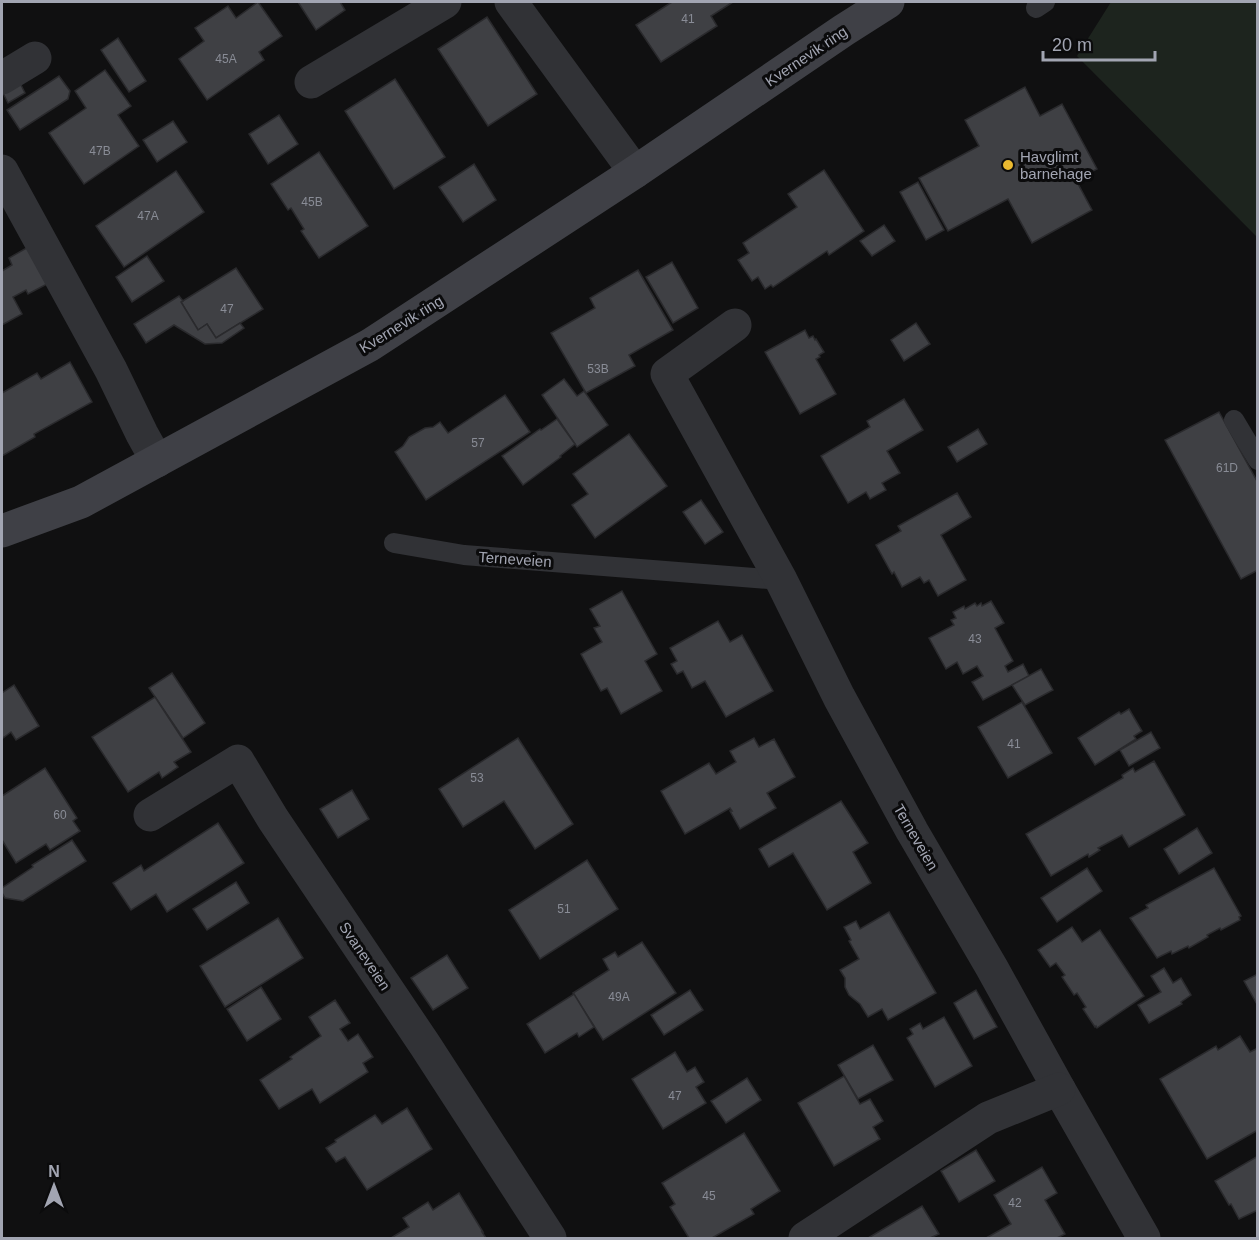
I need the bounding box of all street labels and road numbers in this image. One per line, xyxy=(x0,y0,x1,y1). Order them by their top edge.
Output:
street label: Kvernevik ring xyxy=(762,22,850,90)
street label: Kvernevik ring xyxy=(356,292,446,356)
street label: Terneveien xyxy=(478,548,552,570)
street label: Terneveien xyxy=(890,801,942,873)
street label: Svaneveien xyxy=(336,919,394,993)

